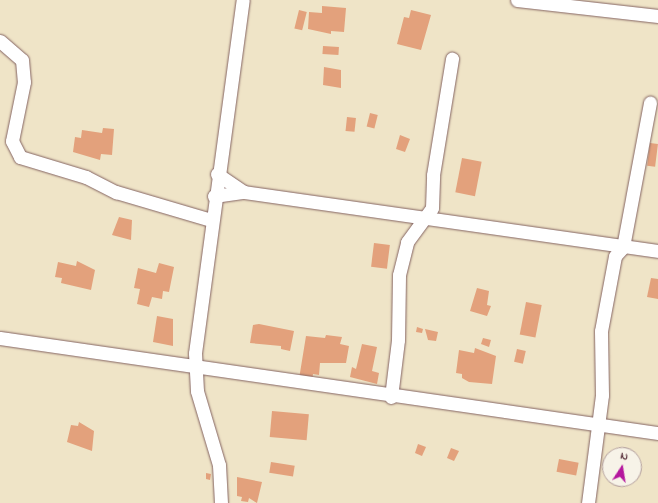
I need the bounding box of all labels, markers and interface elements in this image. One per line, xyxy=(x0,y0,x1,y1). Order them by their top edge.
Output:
north arrow xyxy=(602,447,642,487)
text: N xyxy=(619,448,630,465)

